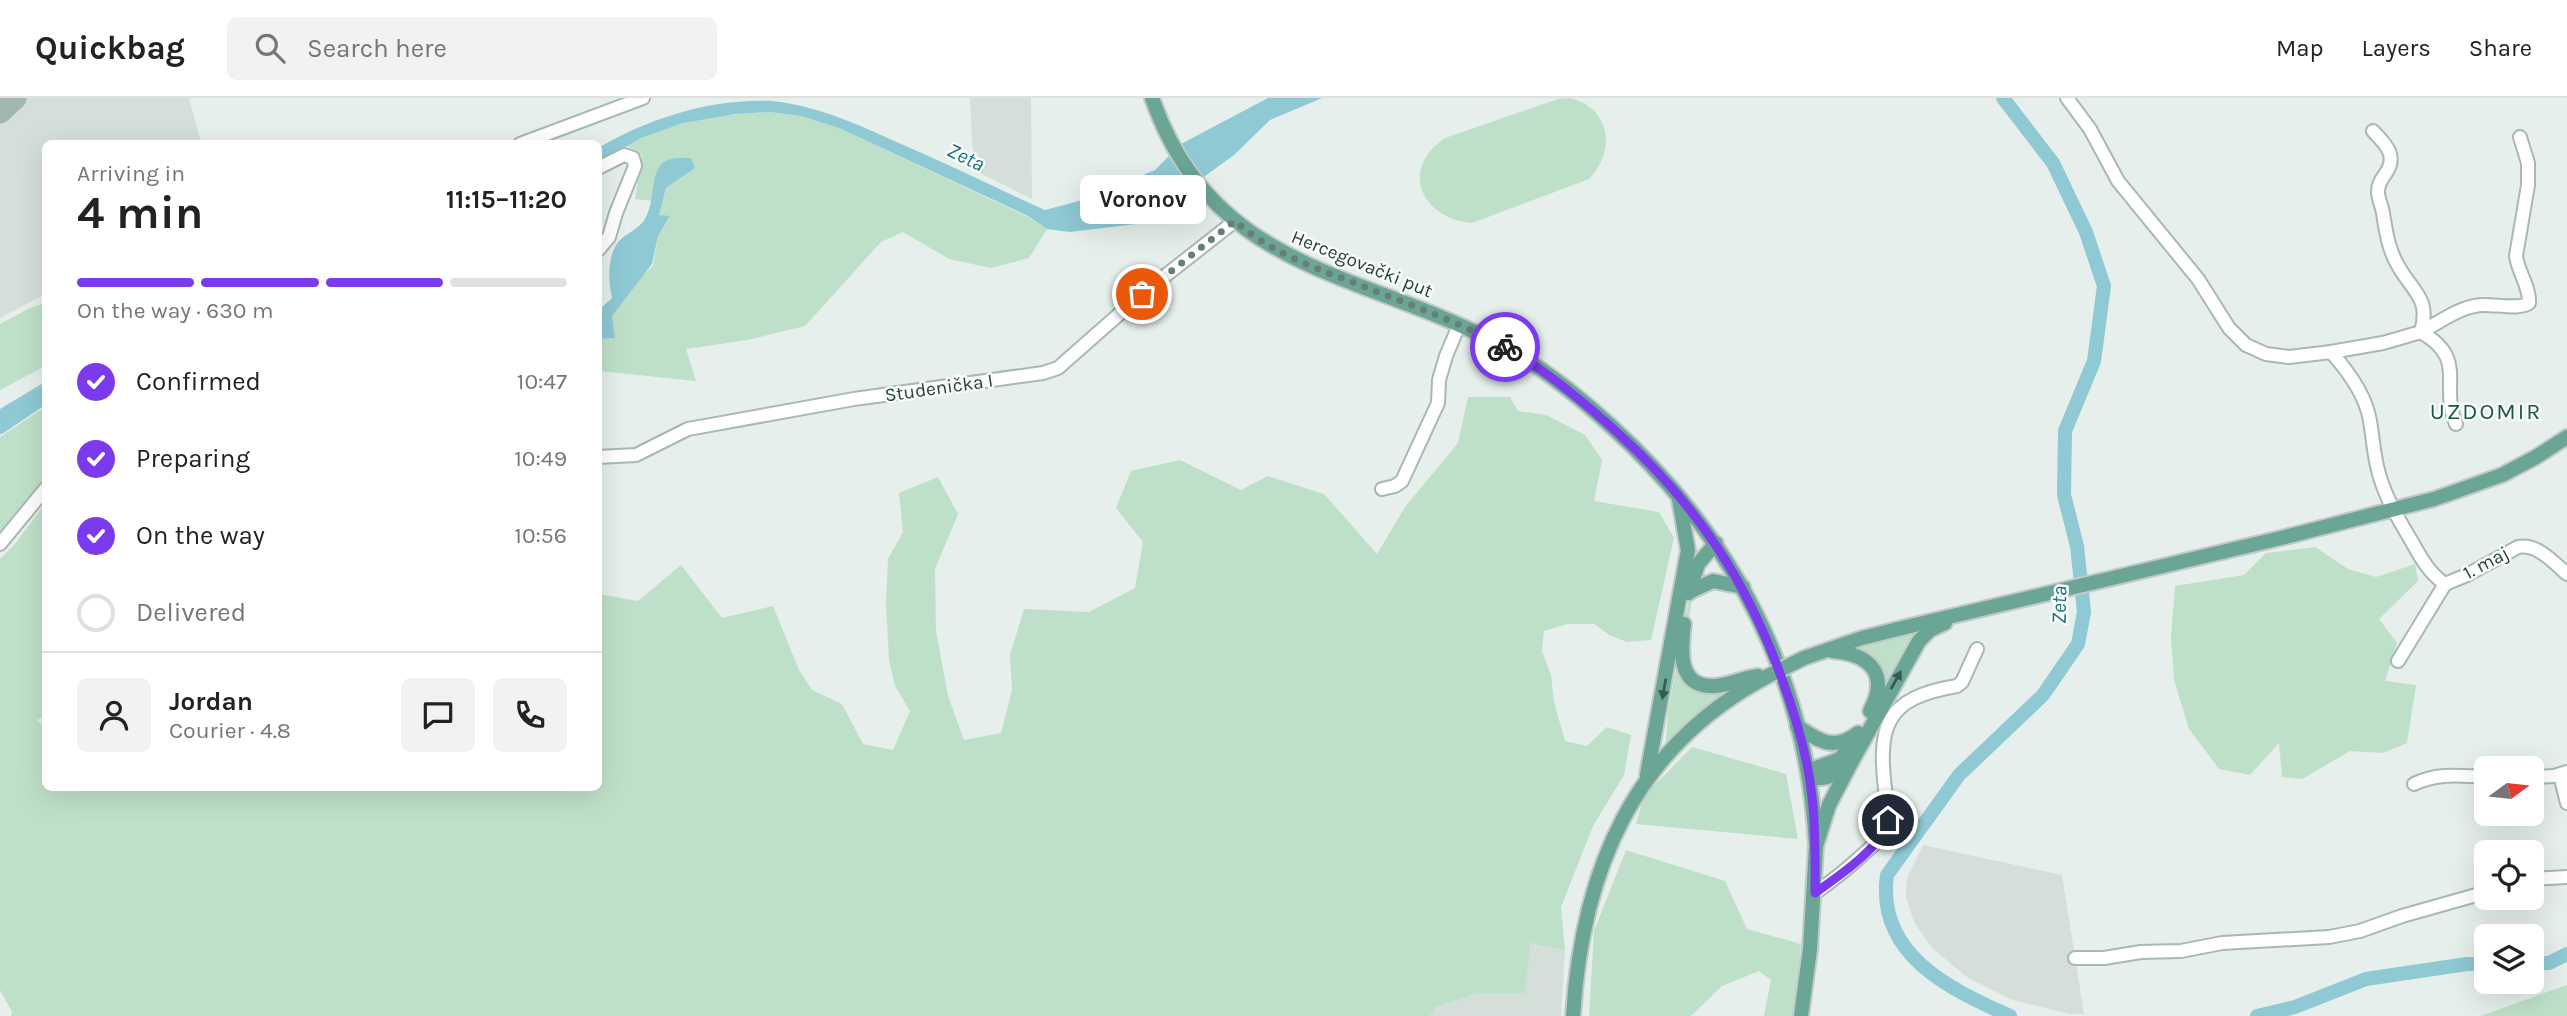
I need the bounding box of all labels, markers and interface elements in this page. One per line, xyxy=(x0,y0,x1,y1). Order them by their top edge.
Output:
search box xyxy=(227,17,717,80)
text: Quickbag xyxy=(35,29,185,67)
icon: search xyxy=(251,29,289,67)
text: Search here xyxy=(307,33,447,64)
text: Map xyxy=(2276,34,2324,62)
text: Layers xyxy=(2362,34,2431,62)
text: Share xyxy=(2469,34,2532,62)
water label: Zeta xyxy=(943,138,989,176)
text: Arriving in xyxy=(77,160,185,187)
callout: Voronov xyxy=(1079,175,1205,224)
text: 11:15–11:20 xyxy=(446,184,567,215)
text: 4 min xyxy=(77,186,203,240)
text: Voronov xyxy=(1099,186,1187,213)
street label: Hercegovački put xyxy=(1288,226,1436,302)
pin xyxy=(1112,264,1172,324)
icon: bag xyxy=(1123,275,1161,313)
text: On the way · 630 m xyxy=(77,297,273,324)
courier xyxy=(1470,312,1540,382)
icon: bike xyxy=(1486,328,1524,366)
icon: check xyxy=(77,363,115,401)
text: Confirmed xyxy=(136,366,261,397)
text: 10:47 xyxy=(517,368,567,395)
street label: Studenička I xyxy=(883,370,995,406)
district label: UZDOMIR xyxy=(2430,398,2542,425)
icon: check xyxy=(77,440,115,478)
text: Preparing xyxy=(136,443,250,474)
text: 10:49 xyxy=(514,445,567,472)
icon: check xyxy=(77,517,115,555)
text: On the way xyxy=(136,520,265,551)
text: 10:56 xyxy=(514,522,567,549)
street label: 1. maj xyxy=(2459,542,2513,584)
water label: Zeta xyxy=(2047,585,2071,625)
text: Delivered xyxy=(136,597,246,628)
one-way arrow xyxy=(1890,670,1902,690)
button: person xyxy=(77,678,151,752)
button: chat xyxy=(401,678,475,752)
button: phone xyxy=(493,678,567,752)
one-way arrow xyxy=(1658,678,1669,700)
text: Jordan xyxy=(169,686,253,717)
text: Courier · 4.8 xyxy=(169,717,291,744)
north arrow xyxy=(2474,756,2544,826)
map controls xyxy=(2474,756,2544,994)
pin xyxy=(1858,790,1918,850)
icon: home xyxy=(1869,801,1907,839)
button: locate xyxy=(2474,840,2544,910)
button: layers xyxy=(2474,924,2544,994)

